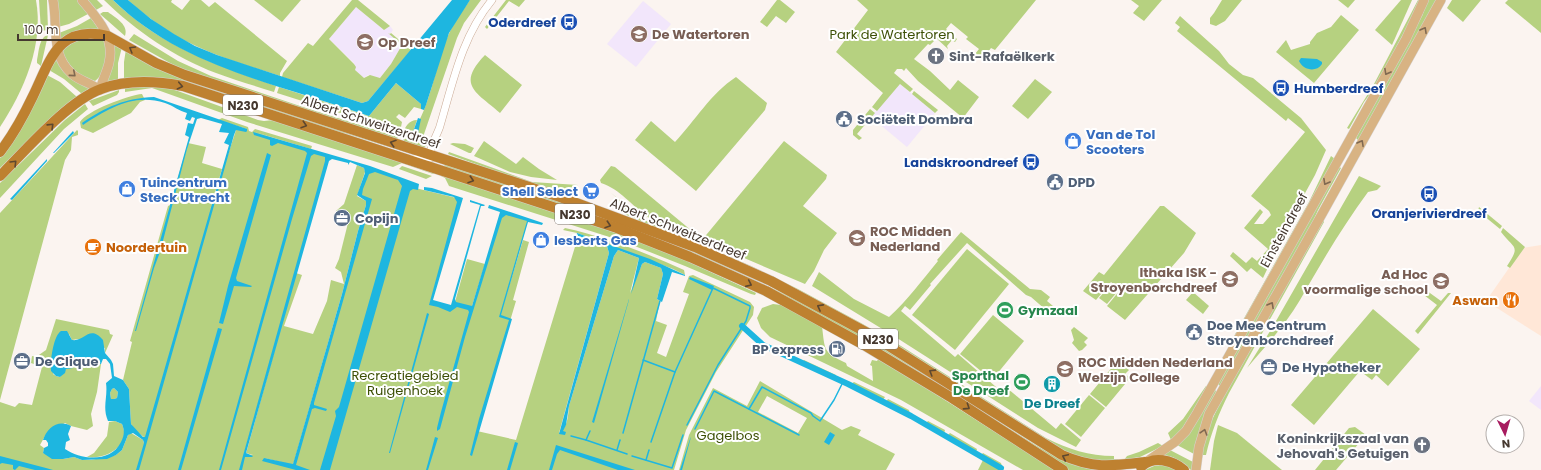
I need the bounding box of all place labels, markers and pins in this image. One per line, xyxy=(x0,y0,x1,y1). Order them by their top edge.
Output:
bus stop icon: Oderdreef xyxy=(559,12,579,32)
place label: Oderdreef xyxy=(488,13,556,32)
school or university icon: De Watertoren xyxy=(629,24,649,44)
place label: De Watertoren xyxy=(652,25,750,44)
school or university icon: Op Dreef xyxy=(355,32,375,52)
place label: Op Dreef xyxy=(378,33,436,52)
church icon: Sint-Rafaëlkerk xyxy=(926,46,946,66)
place label: Sint-Rafaëlkerk xyxy=(949,47,1055,66)
bus stop icon: Humberdreef xyxy=(1271,78,1291,98)
place label: Humberdreef xyxy=(1294,79,1384,98)
public building icon: Sociëteit Dombra xyxy=(834,109,854,129)
place label: Sociëteit Dombra xyxy=(857,110,973,129)
place label: Van de Tol Scooters xyxy=(1086,125,1155,159)
shop icon: Van de Tol Scooters xyxy=(1063,131,1083,151)
bus stop icon: Landskroondreef xyxy=(1021,152,1041,172)
place label: Landskroondreef xyxy=(904,153,1018,172)
public building icon: DPD xyxy=(1045,172,1065,192)
place label: Tuincentrum Steck Utrecht xyxy=(140,173,230,207)
place label: DPD xyxy=(1068,173,1096,192)
shop icon: Tuincentrum Steck Utrecht xyxy=(117,179,137,199)
supermarket icon: Shell Select xyxy=(581,181,601,201)
place label: Shell Select xyxy=(502,182,578,201)
bus stop icon: Oranjerivierdreef xyxy=(1419,184,1439,204)
place label: Oranjerivierdreef xyxy=(1371,204,1487,223)
office icon: Copijn xyxy=(332,208,352,228)
place label: Copijn xyxy=(355,209,399,228)
place label: ROC Midden Nederland xyxy=(870,222,952,256)
school or university icon: ROC Midden Nederland xyxy=(847,228,867,248)
shop icon: Iesberts Gas xyxy=(531,230,551,250)
place label: Iesberts Gas xyxy=(554,231,637,250)
cafe icon: Noordertuin xyxy=(83,237,103,257)
place label: Noordertuin xyxy=(106,238,187,257)
place label: Ithaka ISK - Stroyenborchdreef xyxy=(1091,263,1217,297)
place label: Ad Hoc voormalige school xyxy=(1304,265,1428,299)
school or university icon: Ithaka ISK - Stroyenborchdreef xyxy=(1220,269,1240,289)
school or university icon: Ad Hoc voormalige school xyxy=(1431,271,1451,291)
restaurant icon: Aswan xyxy=(1501,290,1521,310)
place label: Aswan xyxy=(1452,291,1498,310)
sports icon: Gymzaal xyxy=(995,300,1015,320)
place label: Gymzaal xyxy=(1018,301,1078,320)
place label: Doe Mee Centrum Stroyenborchdreef xyxy=(1207,316,1334,350)
public building icon: Doe Mee Centrum Stroyenborchdreef xyxy=(1184,322,1204,342)
fuel station icon: BP express xyxy=(827,339,847,359)
place label: BP express xyxy=(752,340,824,359)
office icon: De Clique xyxy=(12,351,32,371)
place label: De Clique xyxy=(35,352,98,371)
place label: ROC Midden Nederland Welzijn College xyxy=(1078,353,1233,387)
office icon: De Hypotheker xyxy=(1259,357,1279,377)
place label: De Hypotheker xyxy=(1282,358,1381,377)
school or university icon: ROC Midden Nederland Welzijn College xyxy=(1055,359,1075,379)
place label: Sporthal De Dreef xyxy=(952,366,1009,400)
sports icon: Sporthal De Dreef xyxy=(1012,372,1032,392)
building icon: De Dreef xyxy=(1042,374,1062,394)
place label: De Dreef xyxy=(1024,394,1080,413)
place label: Koninkrijkszaal van Jehovah's Getuigen xyxy=(1276,429,1409,463)
church icon: Koninkrijkszaal van Jehovah's Getuigen xyxy=(1412,435,1432,455)

